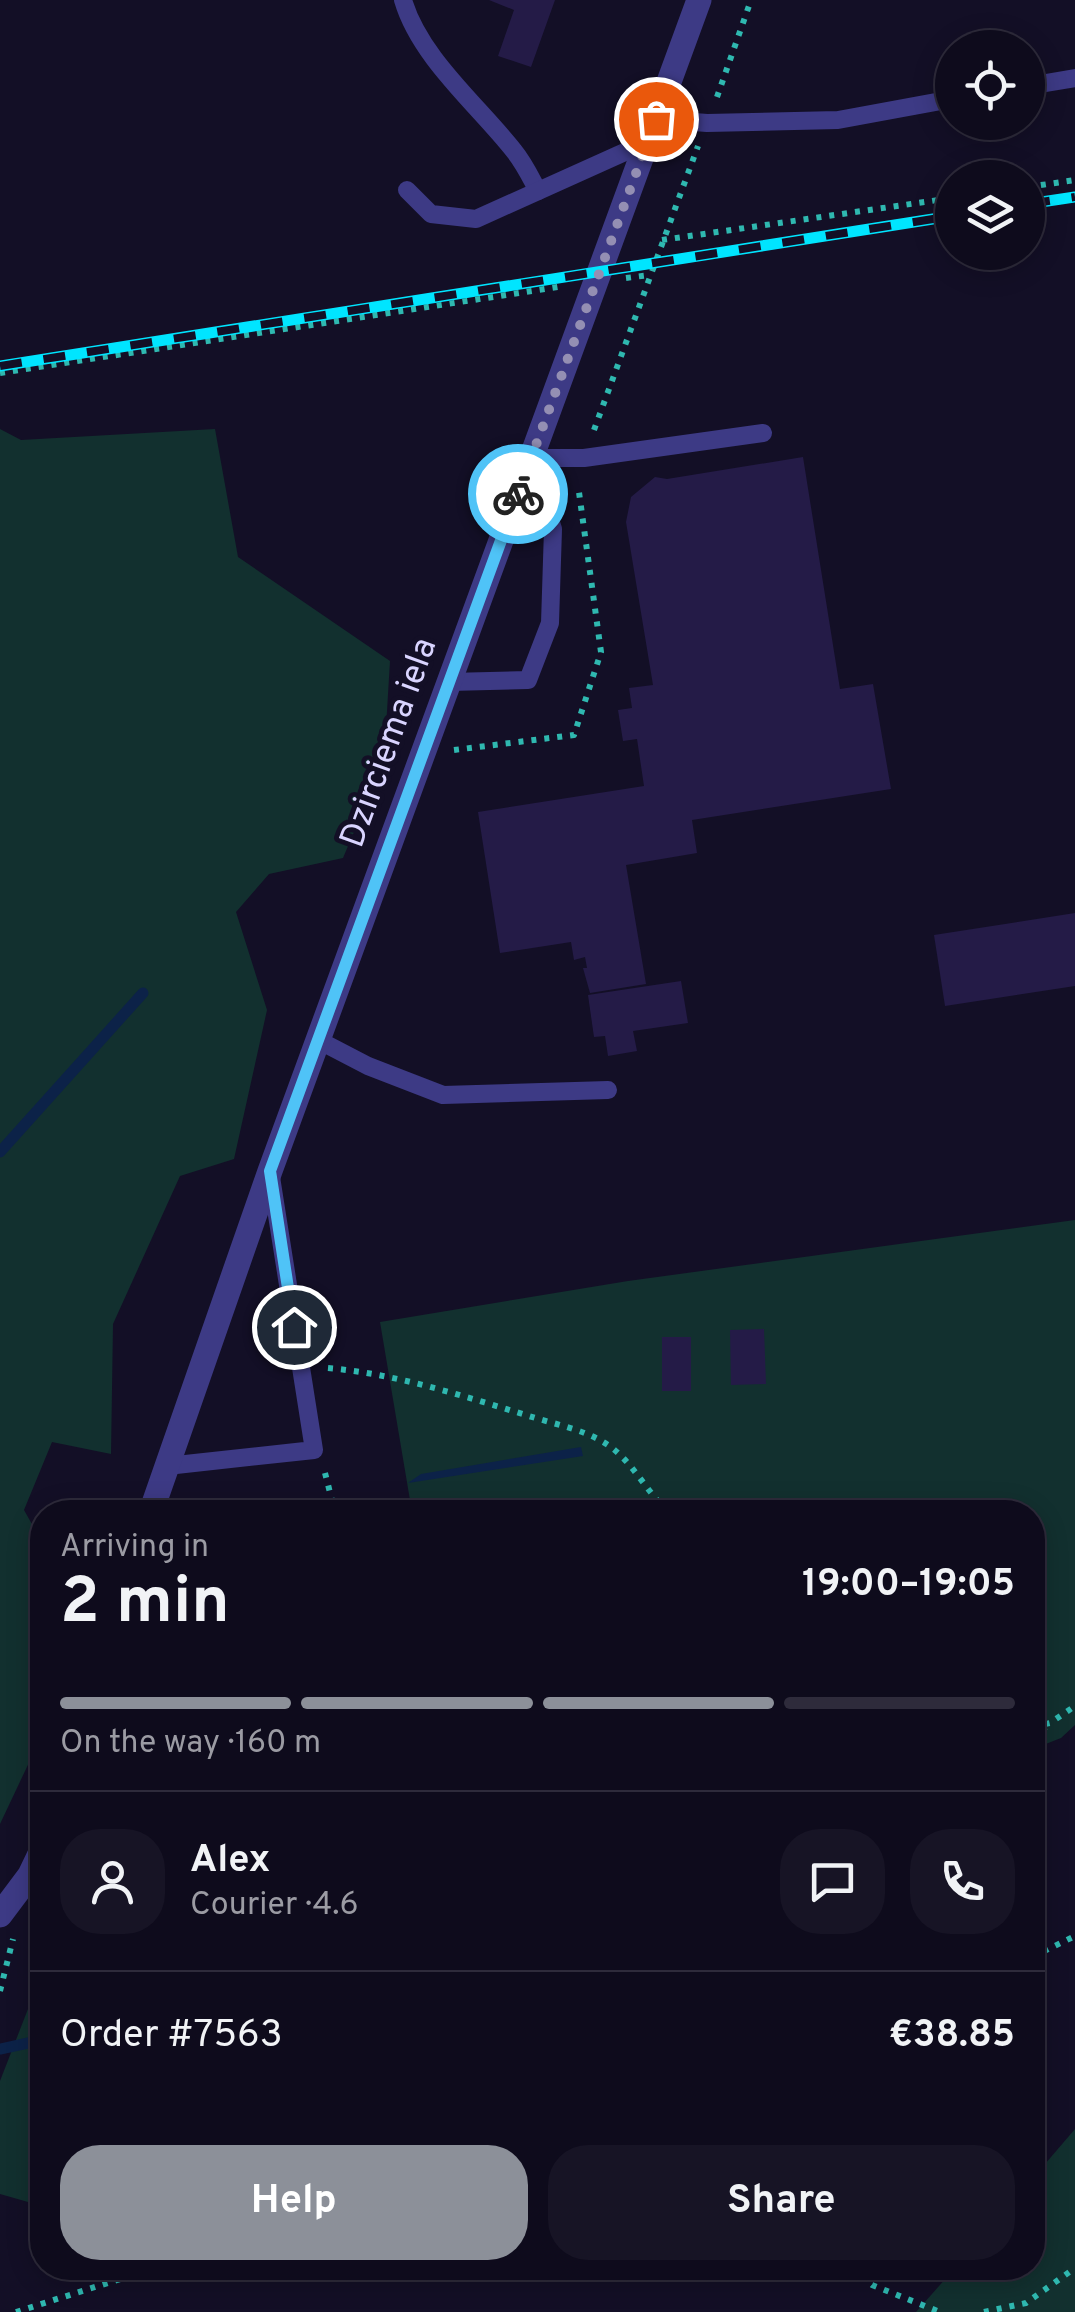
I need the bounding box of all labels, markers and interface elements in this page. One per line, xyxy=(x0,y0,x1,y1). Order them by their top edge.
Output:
map controls xyxy=(935,30,1045,270)
button: locate xyxy=(935,30,1045,140)
pin xyxy=(614,77,699,162)
icon: bag xyxy=(629,92,684,147)
button: layers xyxy=(935,160,1045,270)
courier xyxy=(468,444,568,544)
icon: bike xyxy=(491,467,546,522)
street label: Dzirciema iela xyxy=(332,632,448,854)
pin xyxy=(252,1285,337,1370)
icon: home xyxy=(267,1300,322,1355)
text: Arriving in xyxy=(60,1528,209,1568)
text: 19:00–19:05 xyxy=(802,1561,1015,1610)
text: 2 min xyxy=(60,1564,230,1646)
text: On the way · 160 m xyxy=(60,1724,321,1764)
button: person xyxy=(60,1829,165,1934)
button: chat xyxy=(780,1829,885,1934)
button: phone xyxy=(910,1829,1015,1934)
text: Alex xyxy=(190,1837,270,1886)
text: Courier · 4.6 xyxy=(190,1886,359,1926)
text: Order #7563 xyxy=(60,2012,283,2061)
text: €38.85 xyxy=(889,2012,1015,2061)
button: Help xyxy=(60,2145,528,2260)
button: Share xyxy=(548,2145,1015,2260)

